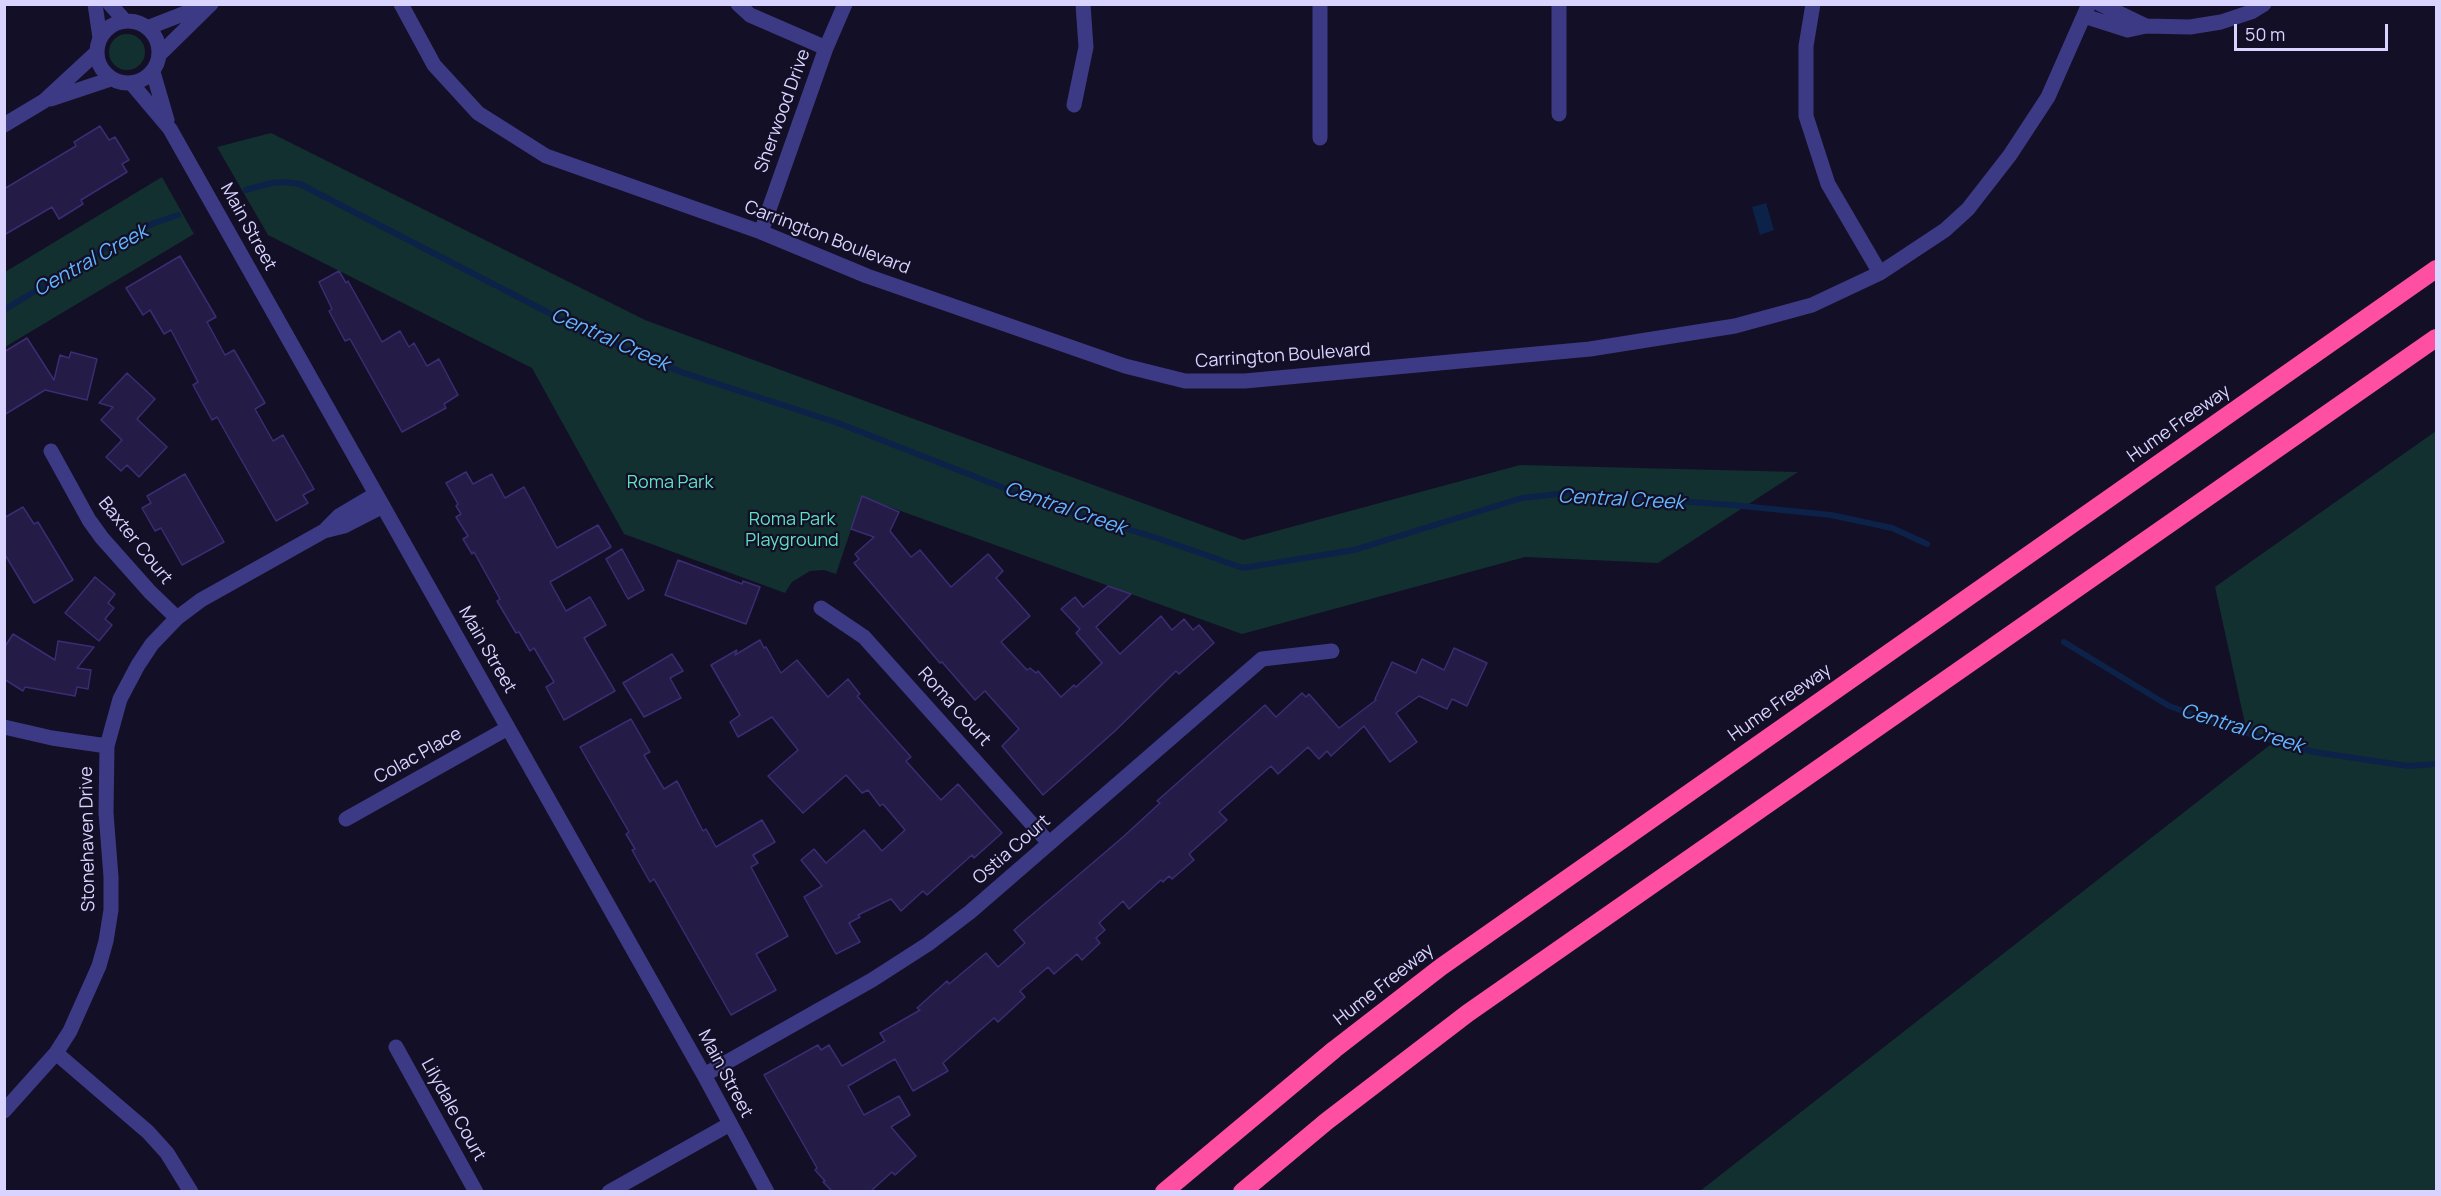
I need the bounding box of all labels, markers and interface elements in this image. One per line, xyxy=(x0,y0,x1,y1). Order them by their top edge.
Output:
scale bar xyxy=(2237,12,2392,50)
text: 50 m xyxy=(2245,22,2285,46)
street label: Sherwood Drive xyxy=(751,46,815,176)
street label: Main Street xyxy=(215,180,281,274)
street label: Carrington Boulevard xyxy=(741,196,913,280)
water label: Central Creek xyxy=(30,220,152,302)
water label: Central Creek xyxy=(547,303,673,377)
street label: Carrington Boulevard xyxy=(1195,339,1371,373)
street label: Hume Freeway xyxy=(2123,381,2235,467)
park label: Roma Park xyxy=(627,472,713,494)
water label: Central Creek xyxy=(1001,477,1129,541)
water label: Central Creek xyxy=(1557,485,1685,515)
street label: Baxter Court xyxy=(93,493,177,589)
park label: Roma Park Playground xyxy=(745,509,839,552)
street label: Main Street xyxy=(454,603,520,697)
street label: Hume Freeway xyxy=(1724,660,1836,746)
street label: Roma Court xyxy=(913,663,995,751)
water label: Central Creek xyxy=(2178,699,2306,759)
street label: Colac Place xyxy=(371,723,465,789)
street label: Stonehaven Drive xyxy=(76,766,100,912)
street label: Ostia Court xyxy=(969,811,1055,889)
street label: Hume Freeway xyxy=(1330,939,1438,1031)
street label: Main Street xyxy=(693,1026,757,1122)
street label: Lilydale Court xyxy=(416,1055,490,1165)

